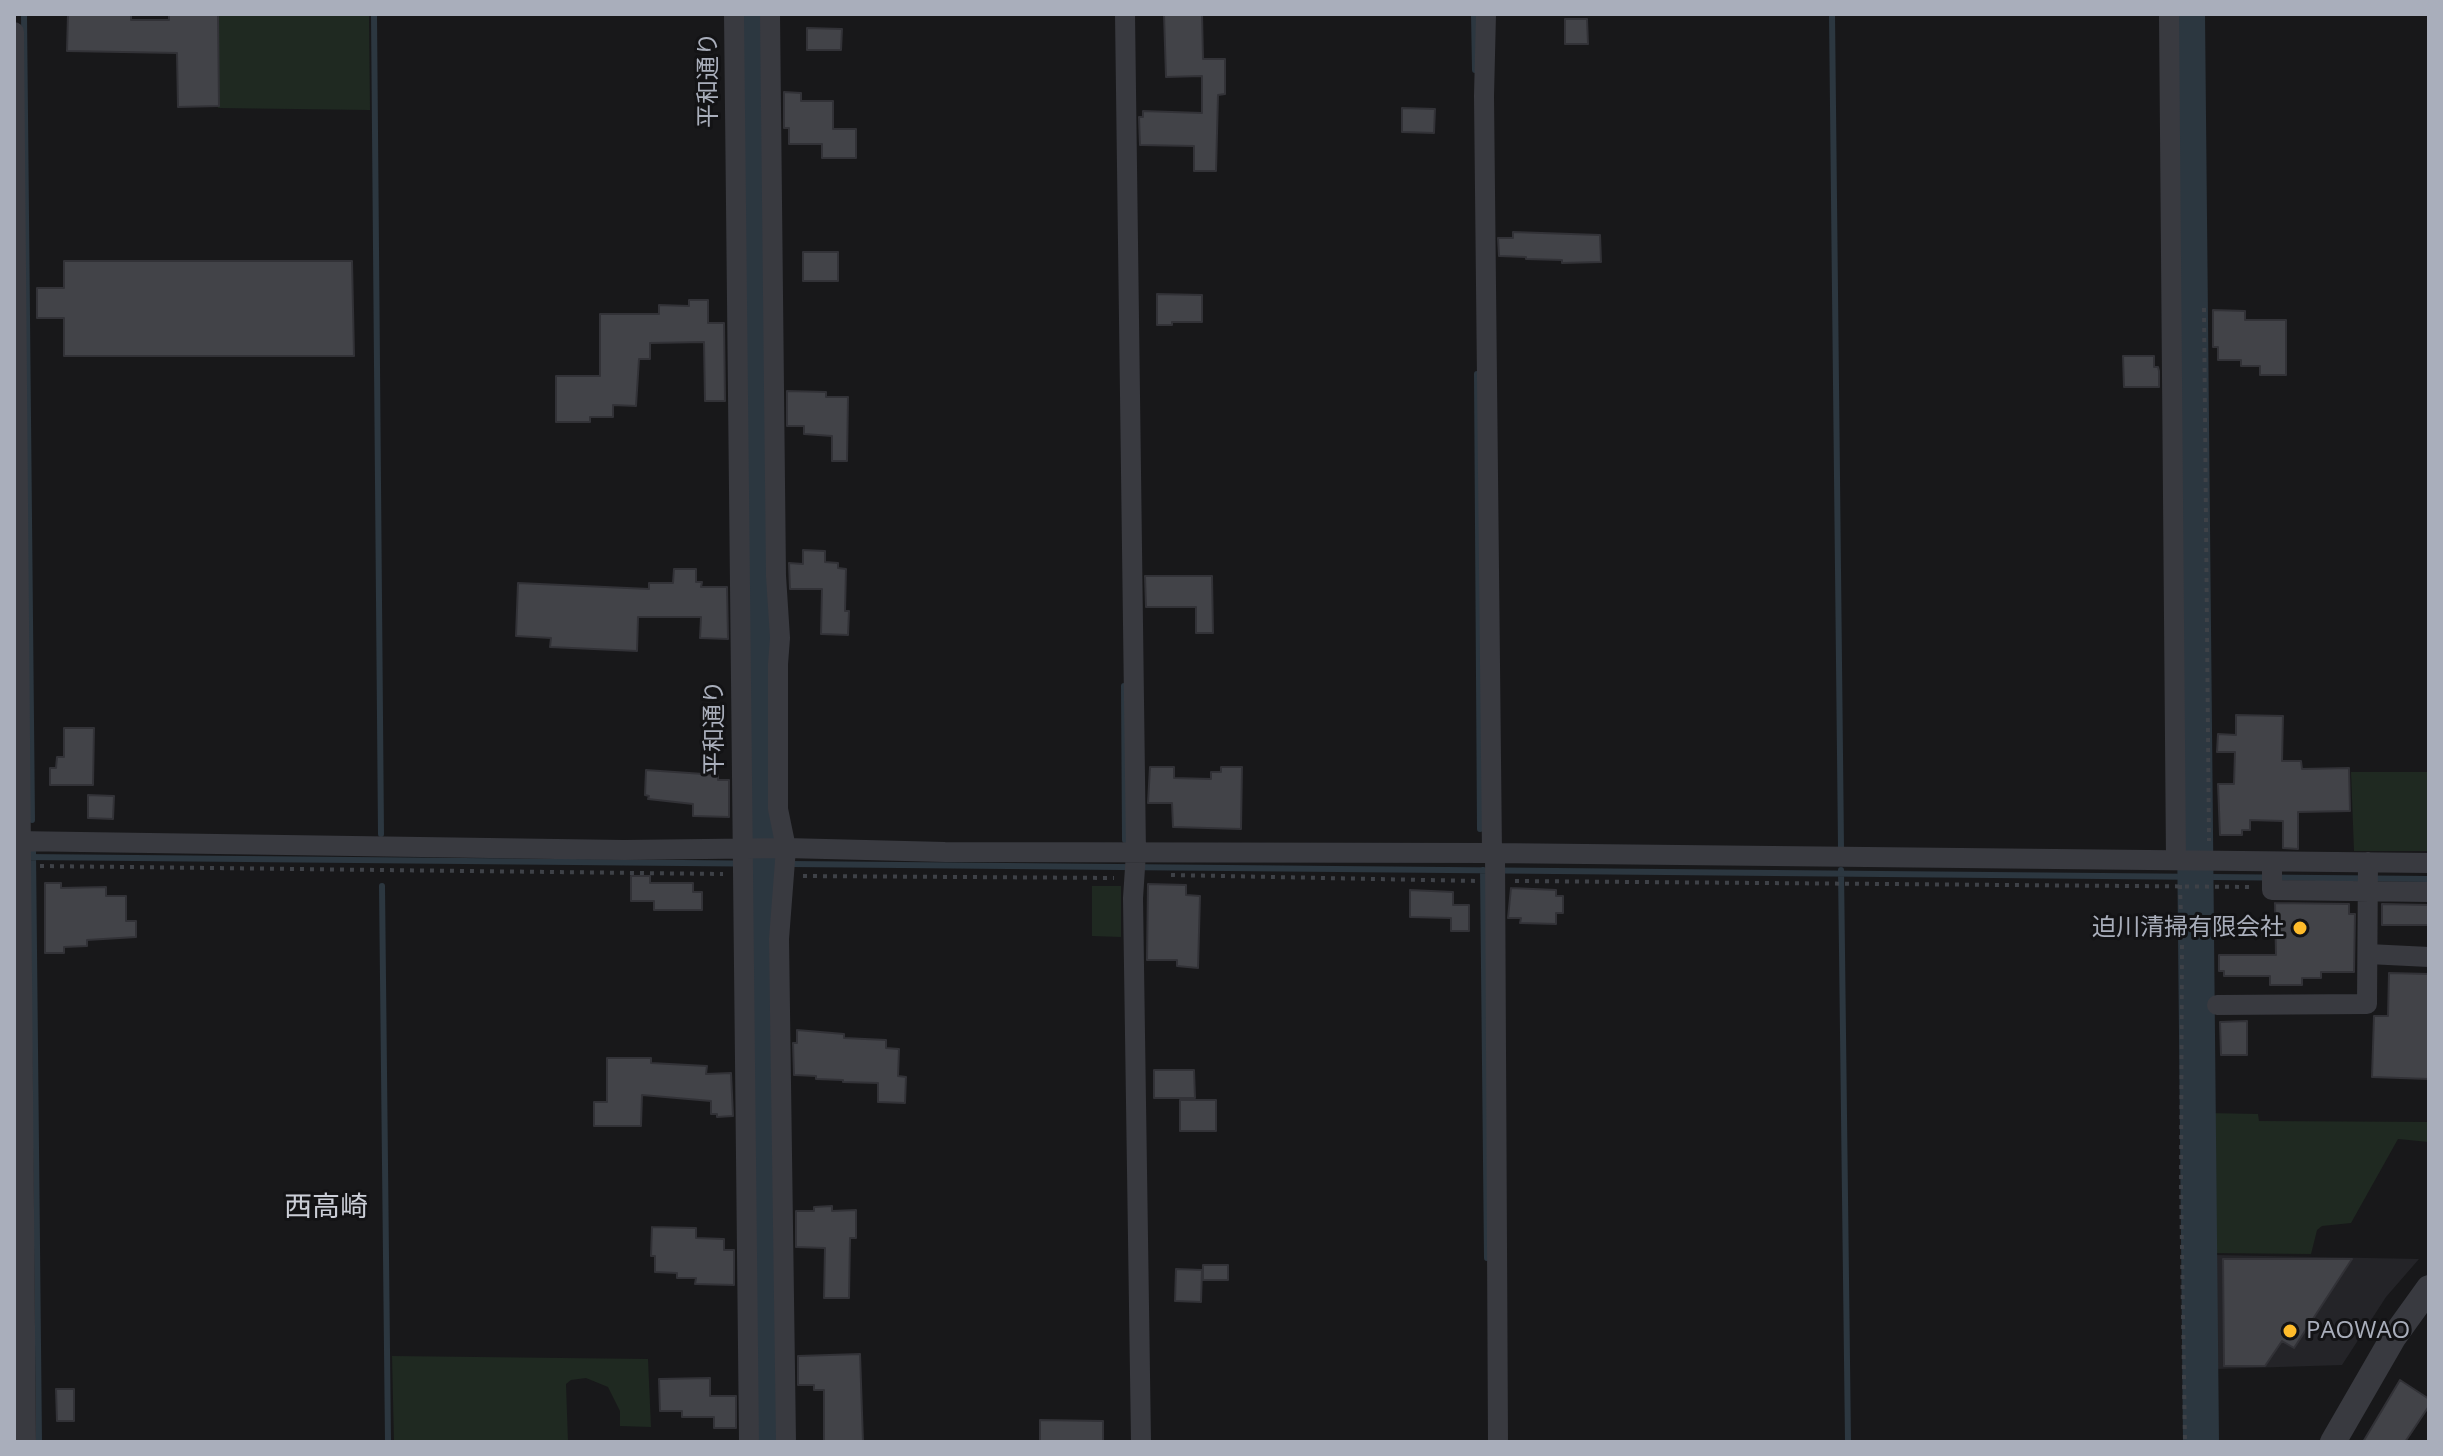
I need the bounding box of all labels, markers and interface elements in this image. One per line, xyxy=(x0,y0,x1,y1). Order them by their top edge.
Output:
street label: 平和通り xyxy=(695,32,723,128)
street label: 平和通り xyxy=(701,680,729,776)
place label: 迫川清掃有限会社 xyxy=(2092,914,2284,942)
marker: 迫川清掃有限会社 xyxy=(2291,919,2309,937)
district label: 西高崎 xyxy=(284,1191,368,1225)
place label: PAOWAO xyxy=(2306,1317,2410,1345)
marker: PAOWAO xyxy=(2281,1322,2299,1340)

